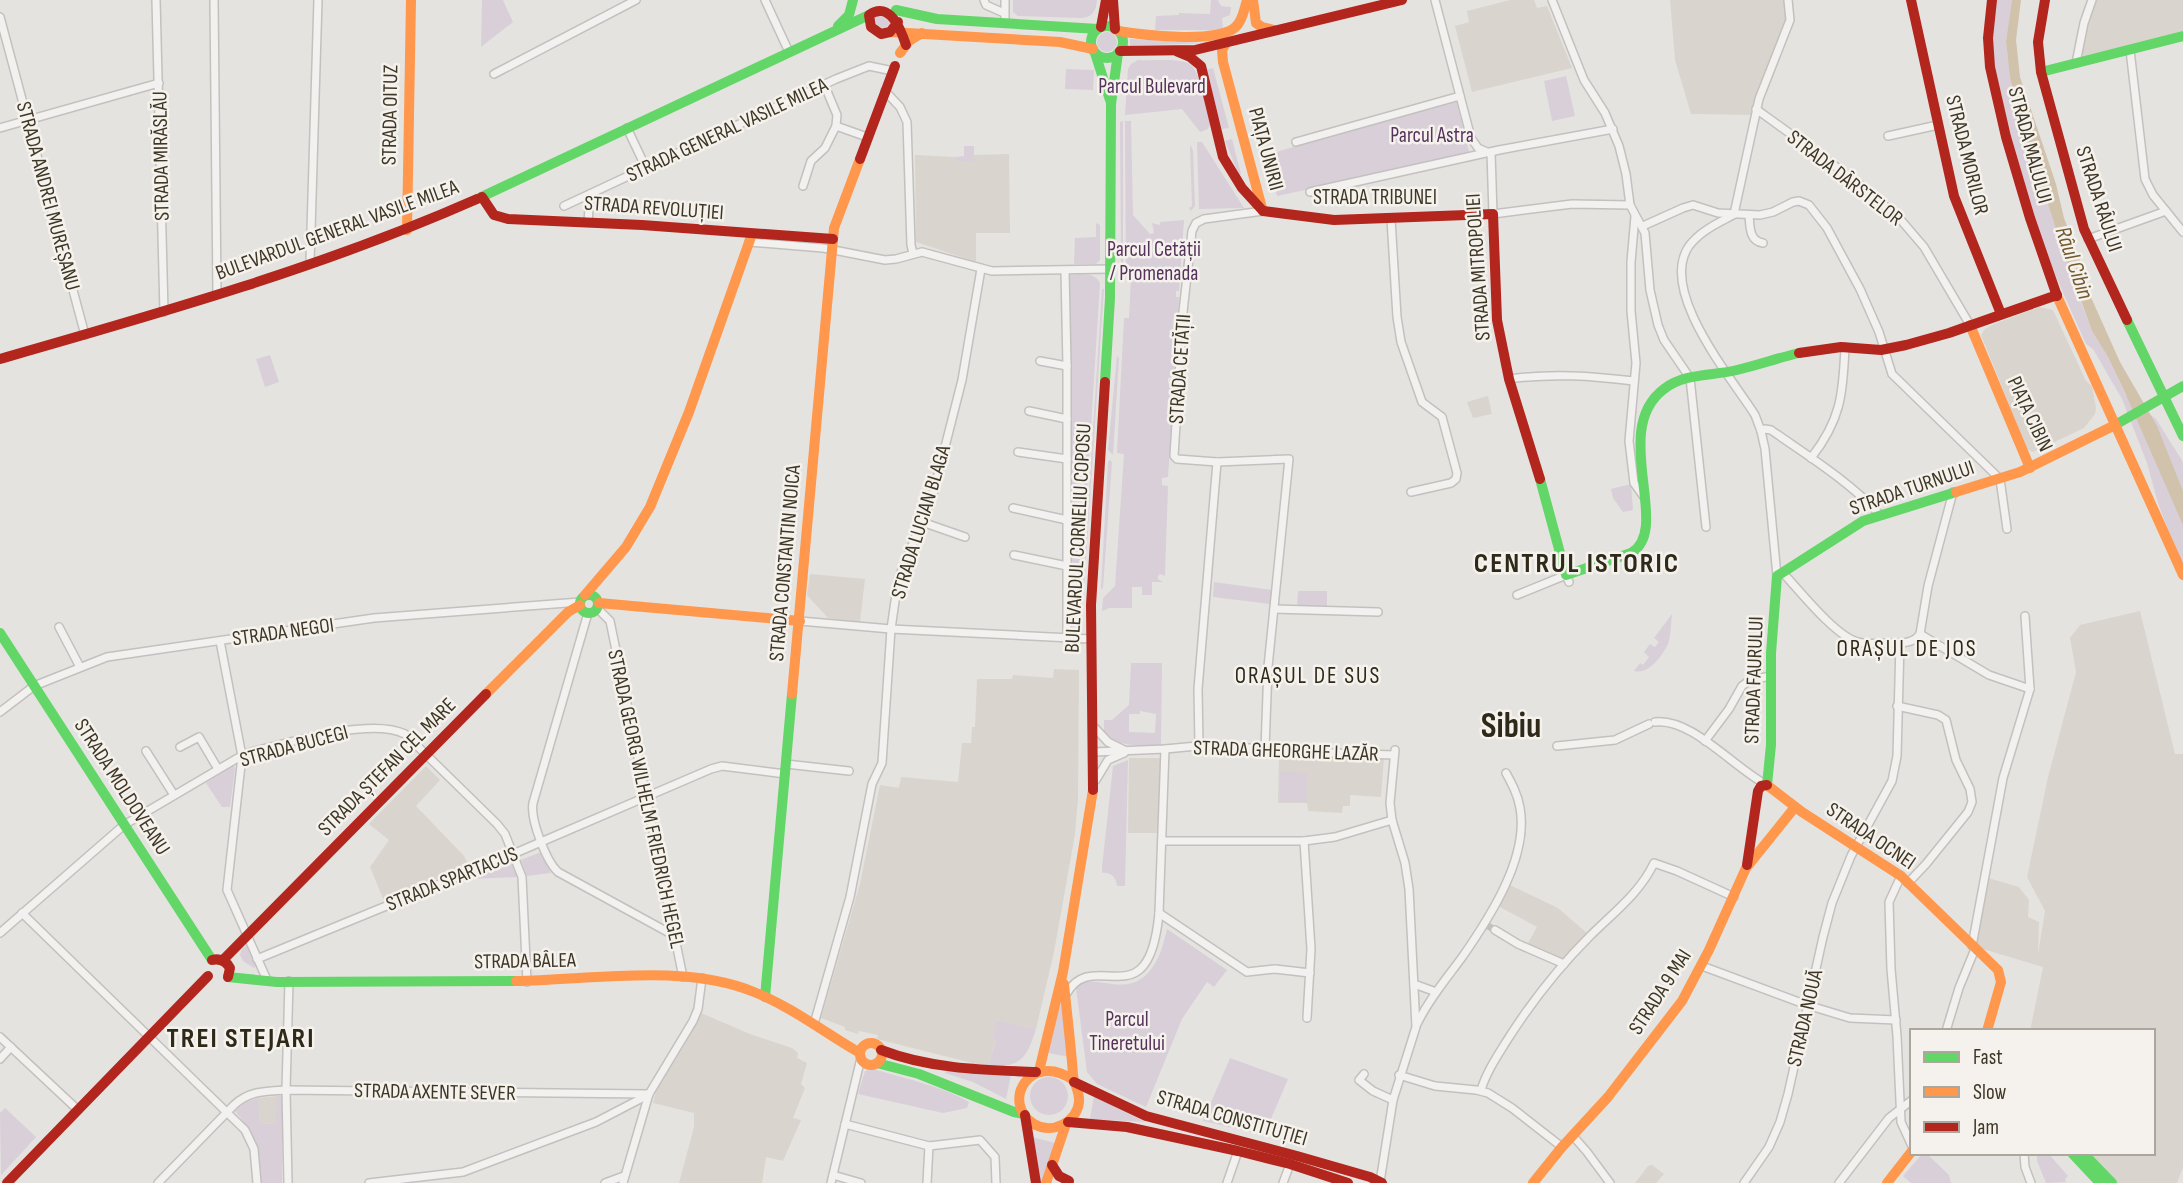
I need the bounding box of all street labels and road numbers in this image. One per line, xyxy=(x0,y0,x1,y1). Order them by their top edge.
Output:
street label: STRADA OITUZ xyxy=(377,64,403,165)
street label: STRADA GENERAL VASILE MILEA xyxy=(622,72,833,188)
street label: STRADA MALULUI xyxy=(2002,84,2058,206)
street label: STRADA MIRĂSLĂU xyxy=(147,91,175,221)
street label: STRADA MORILOR xyxy=(1940,93,1994,218)
street label: STRADA ANDREI MUREȘANU xyxy=(11,99,85,293)
street label: PIAȚA UNIRII xyxy=(1243,105,1289,193)
street label: STRADA DÂRSTELOR xyxy=(1782,125,1908,231)
street label: STRADA RÂULUI xyxy=(2070,143,2128,255)
street label: BULEVARDUL GENERAL VASILE MILEA xyxy=(212,174,463,286)
street label: STRADA TRIBUNEI xyxy=(1313,185,1437,210)
street label: STRADA REVOLUȚIEI xyxy=(583,191,725,225)
street label: STRADA MITROPOLIEI xyxy=(1460,193,1496,341)
street label: STRADA CETĂȚII xyxy=(1164,313,1196,425)
street label: PIAȚA CIBIN xyxy=(2002,372,2058,456)
street label: BULEVARDUL CORNELIU COPOSU xyxy=(1060,423,1096,653)
street label: STRADA LUCIAN BLAGA xyxy=(886,441,957,602)
street label: STRADA TURNULUI xyxy=(1846,455,1978,521)
street label: STRADA CONSTANTIN NOICA xyxy=(764,463,806,662)
street label: STRADA NEGOI xyxy=(231,612,335,652)
street label: STRADA FAURULUI xyxy=(1739,616,1769,744)
street label: STRADA GEORG WILHELM FRIEDRICH HEGEL xyxy=(602,647,690,951)
street label: STRADA ȘTEFAN CEL MARE xyxy=(313,693,461,841)
street label: STRADA MOLDOVEANU xyxy=(69,714,175,860)
street label: STRADA BUCEGI xyxy=(237,720,351,772)
street label: STRADA GHEORGHE LAZĂR xyxy=(1193,735,1379,767)
street label: STRADA OCNEI xyxy=(1822,797,1920,875)
street label: STRADA SPARTACUS xyxy=(382,841,522,917)
street label: STRADA 9 MAI xyxy=(1623,945,1697,1039)
street label: STRADA BÂLEA xyxy=(474,948,577,974)
street label: STRADA NOUĂ xyxy=(1782,966,1828,1069)
street label: STRADA AXENTE SEVER xyxy=(354,1078,516,1106)
street label: STRADA CONSTITUȚIEI xyxy=(1154,1085,1310,1151)

